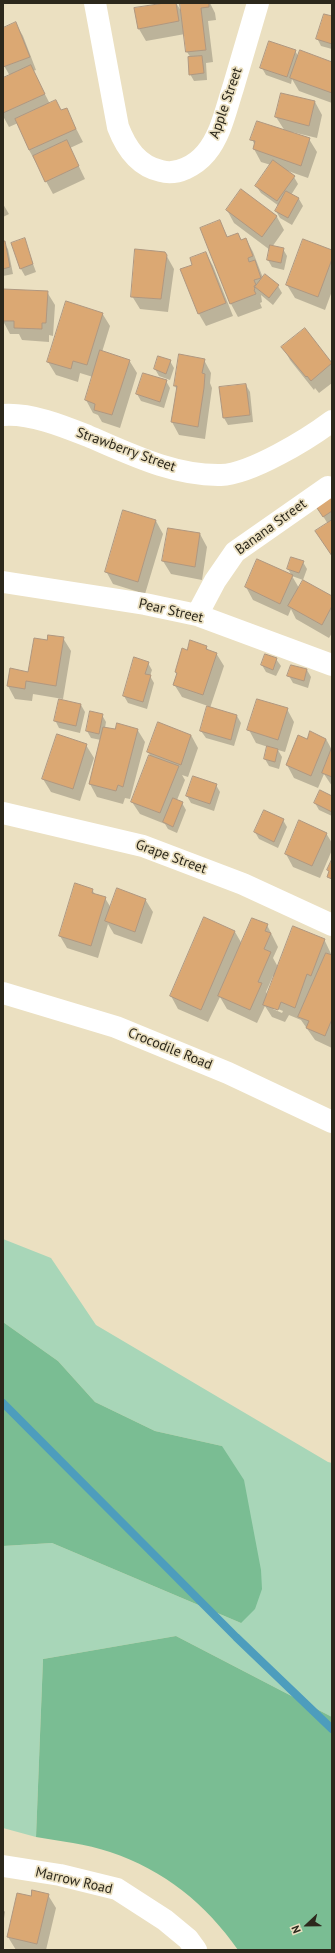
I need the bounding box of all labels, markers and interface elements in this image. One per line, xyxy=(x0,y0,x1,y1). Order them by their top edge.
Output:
street label: Apple Street xyxy=(206,65,246,141)
street label: Strawberry Street xyxy=(74,424,178,476)
street label: Banana Street xyxy=(232,496,310,558)
street label: Pear Street xyxy=(137,595,205,627)
street label: Grape Street xyxy=(133,836,209,878)
street label: Crocodile Road xyxy=(125,1024,215,1074)
street label: Marrow Road xyxy=(34,1864,114,1898)
north arrow xyxy=(287,1905,327,1945)
text: N xyxy=(288,1924,304,1935)

